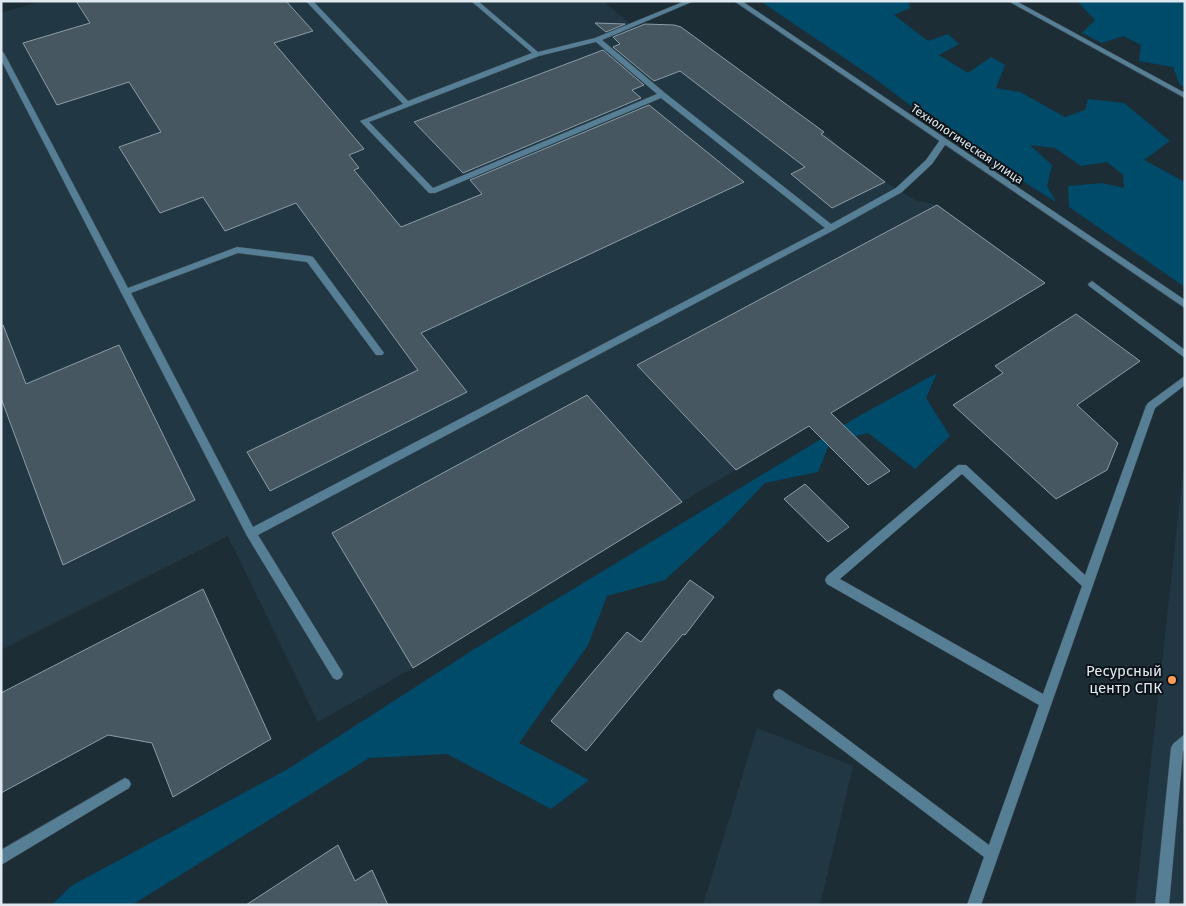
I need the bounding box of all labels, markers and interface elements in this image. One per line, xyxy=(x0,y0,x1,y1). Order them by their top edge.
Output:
street label: Технологическая улица xyxy=(908,101,1026,187)
place label: Ресурсный центр СПК xyxy=(1086,662,1162,697)
marker: Ресурсный центр СПК xyxy=(1166,674,1178,686)

